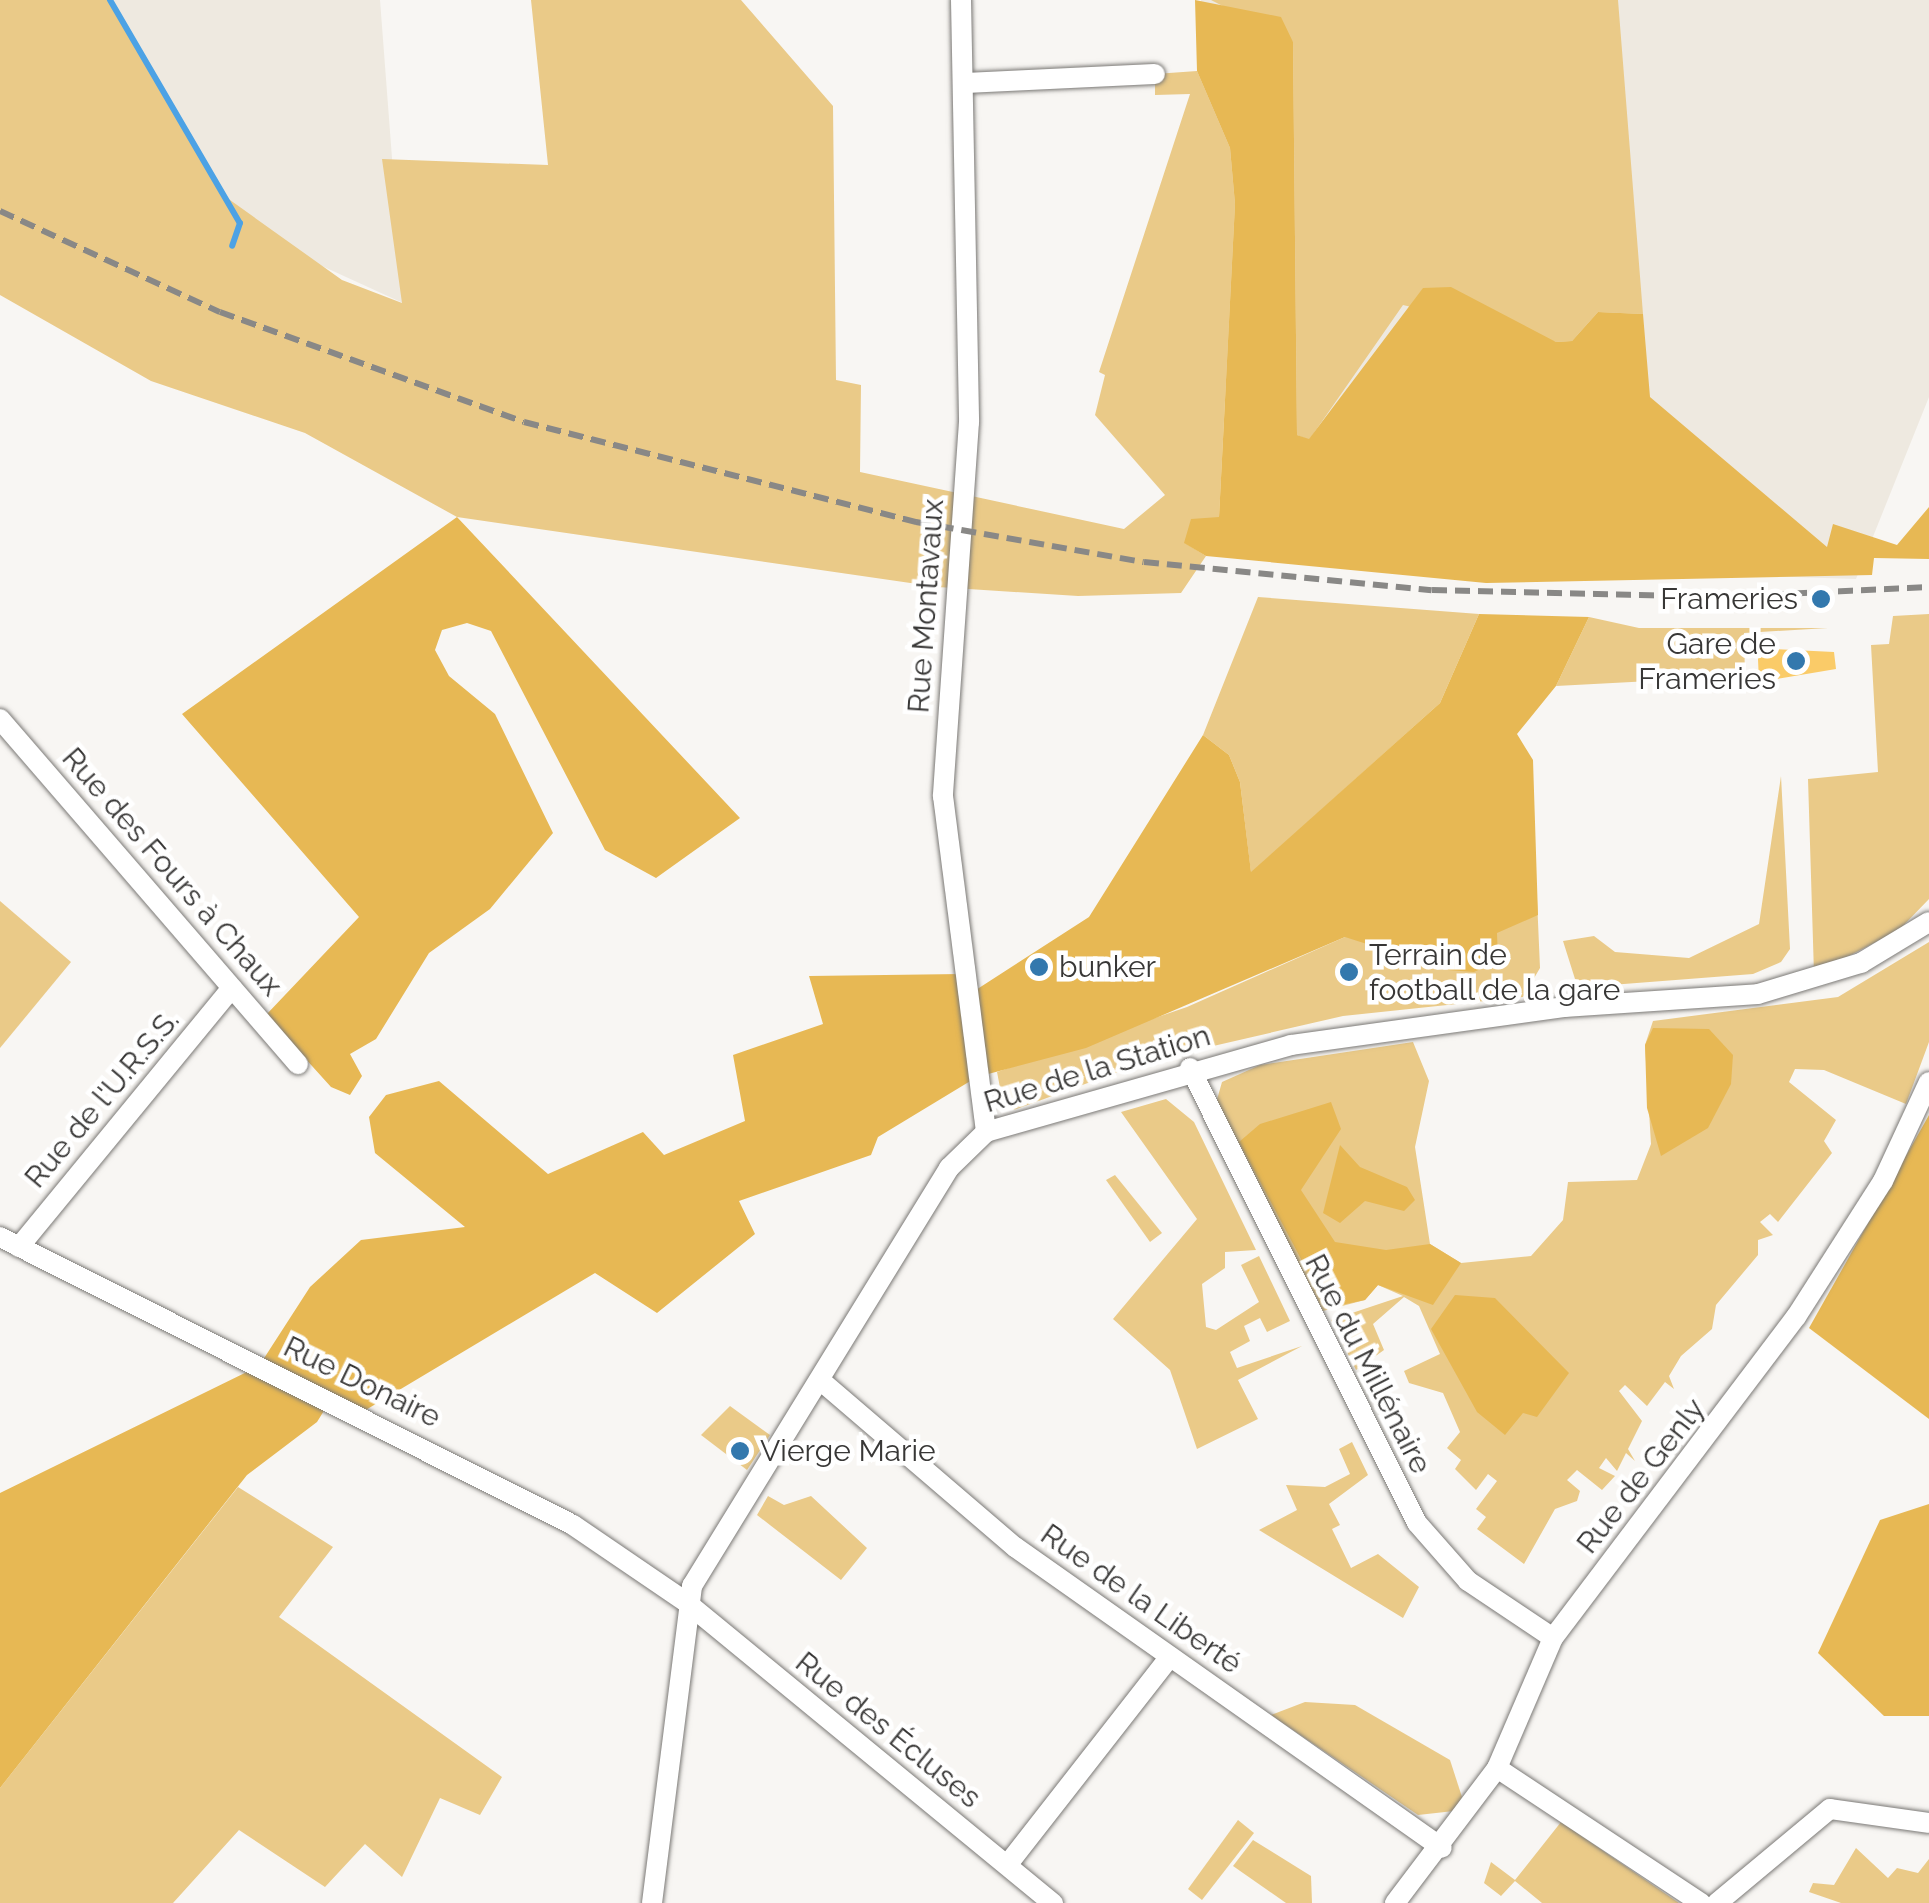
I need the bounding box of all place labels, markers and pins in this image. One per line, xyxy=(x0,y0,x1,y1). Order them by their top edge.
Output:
place label: Frameries xyxy=(1660,581,1798,617)
marker: Frameries xyxy=(1808,586,1834,612)
place label: Gare de Frameries xyxy=(1638,626,1776,696)
marker: Gare de Frameries xyxy=(1785,650,1807,672)
place label: Terrain de football de la gare xyxy=(1369,937,1621,1008)
place label: bunker xyxy=(1059,949,1156,985)
marker: bunker xyxy=(1028,956,1050,978)
marker: Terrain de football de la gare xyxy=(1338,961,1360,983)
place label: Vierge Marie xyxy=(760,1433,936,1469)
marker: Vierge Marie xyxy=(729,1440,751,1462)

